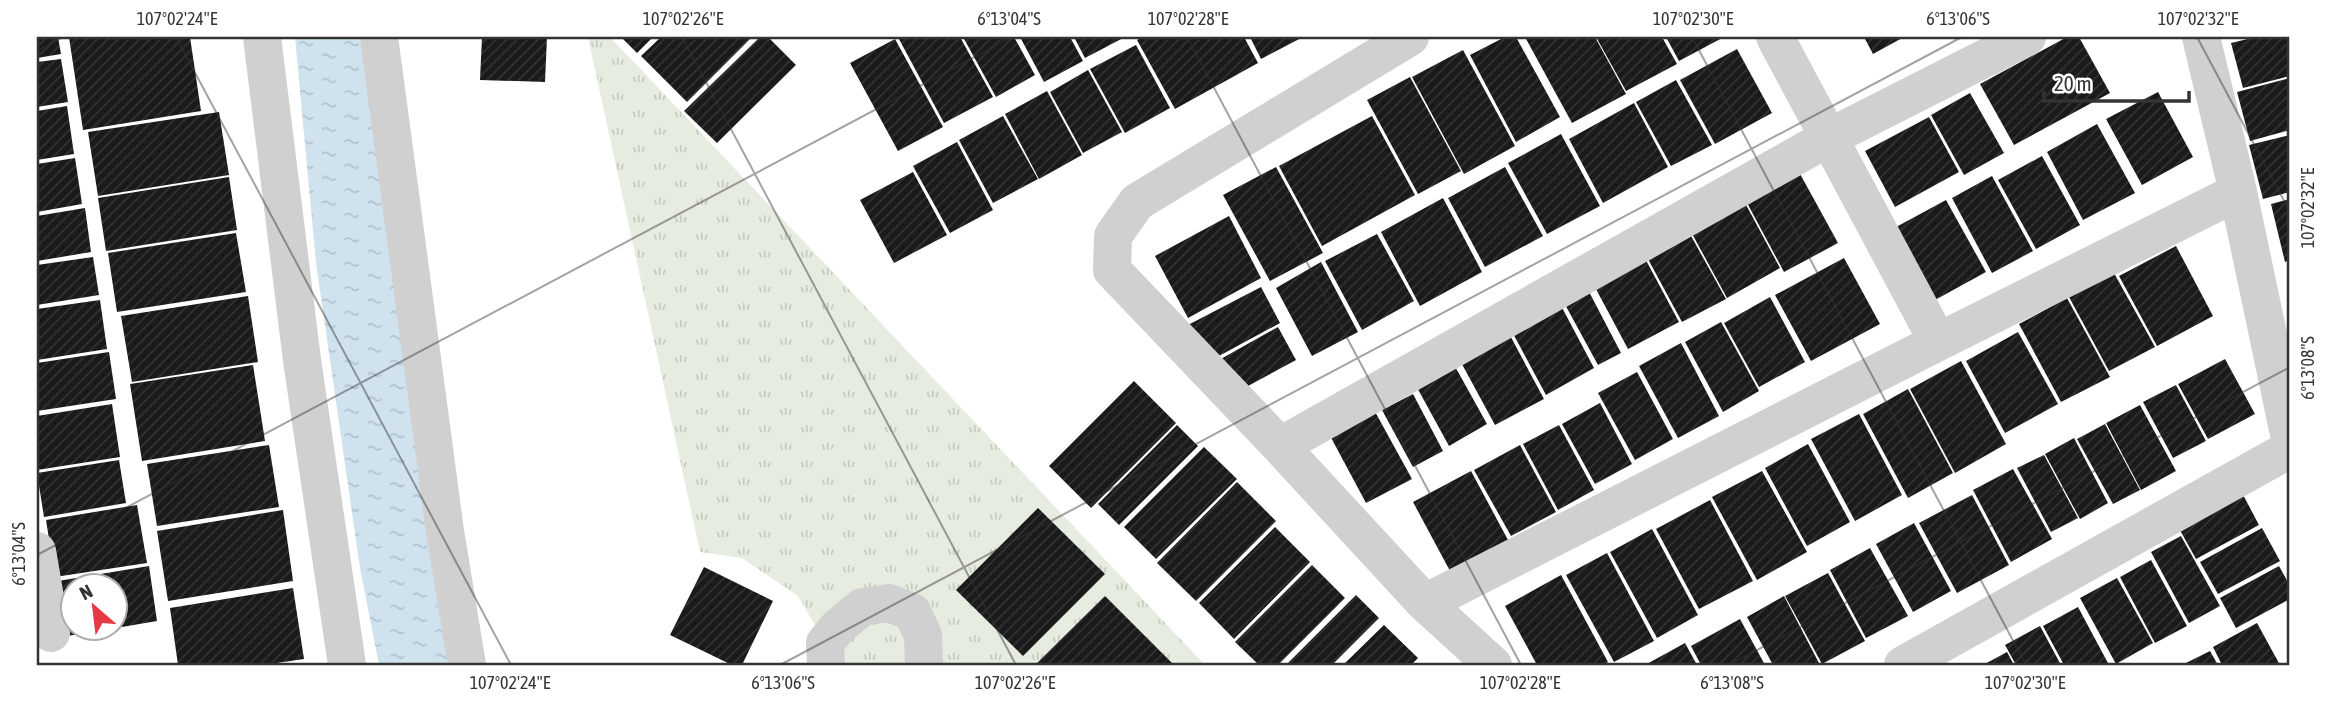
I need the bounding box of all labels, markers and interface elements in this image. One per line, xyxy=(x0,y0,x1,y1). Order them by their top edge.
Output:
text: 107°02'24"E xyxy=(137,8,218,29)
text: 107°02'26"E xyxy=(643,8,724,29)
text: 6°13'04"S xyxy=(977,8,1041,29)
text: 107°02'28"E xyxy=(1148,8,1229,29)
text: 107°02'30"E xyxy=(1653,8,1734,29)
text: 6°13'06"S xyxy=(1926,8,1990,29)
text: 107°02'32"E xyxy=(2158,8,2239,29)
scale bar xyxy=(2044,60,2189,104)
text: 20 m xyxy=(2054,71,2092,95)
text: 107°02'32"E xyxy=(2297,167,2318,248)
text: 6°13'08"S xyxy=(2297,336,2318,400)
text: 6°13'04"S xyxy=(8,522,29,586)
north arrow xyxy=(60,572,130,642)
text: N xyxy=(76,580,96,604)
text: 107°02'24"E xyxy=(470,672,551,693)
text: 6°13'06"S xyxy=(751,672,815,693)
text: 107°02'26"E xyxy=(975,672,1056,693)
text: 107°02'28"E xyxy=(1480,672,1561,693)
text: 6°13'08"S xyxy=(1700,672,1764,693)
text: 107°02'30"E xyxy=(1985,672,2066,693)

